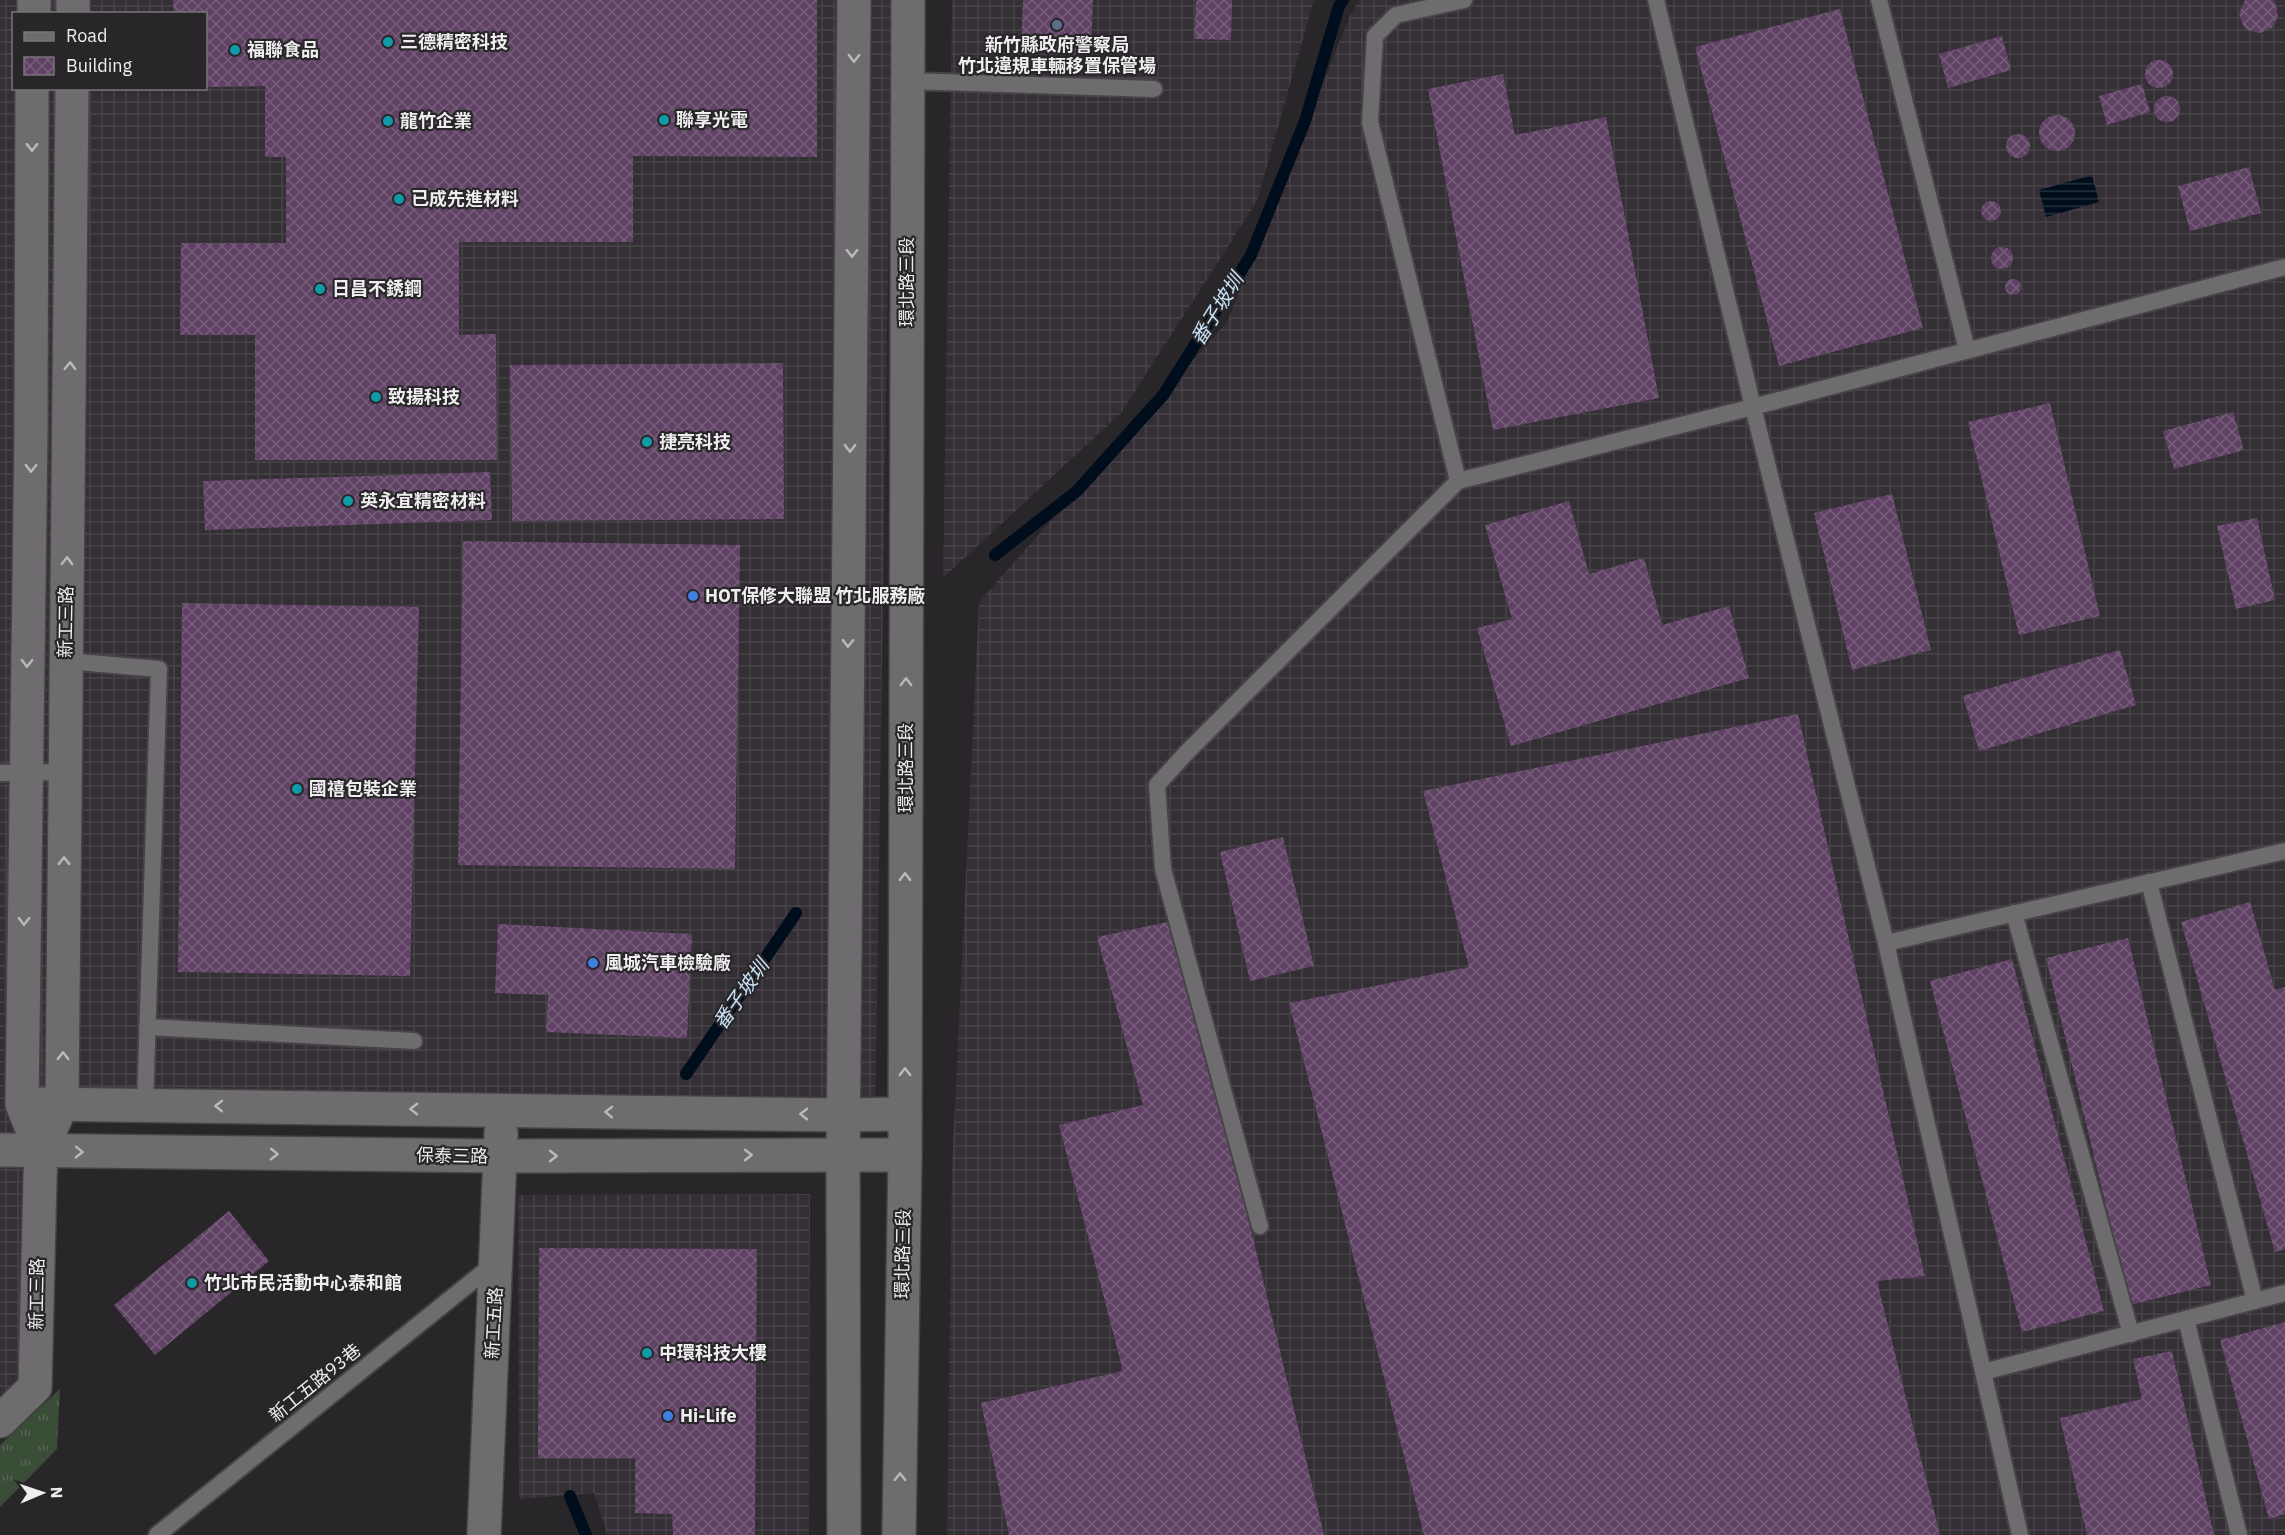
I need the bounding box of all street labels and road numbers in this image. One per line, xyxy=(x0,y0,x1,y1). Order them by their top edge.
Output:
street label: 環北路三段 xyxy=(895,237,918,327)
street label: 新工三路 xyxy=(53,586,78,658)
street label: 環北路三段 xyxy=(894,723,917,813)
street label: 保泰三路 xyxy=(416,1143,488,1168)
street label: 環北路三段 xyxy=(890,1209,915,1299)
street label: 新工三路 xyxy=(24,1258,49,1330)
street label: 新工五路 xyxy=(480,1286,507,1360)
street label: 新工五路93巷 xyxy=(264,1339,365,1427)

